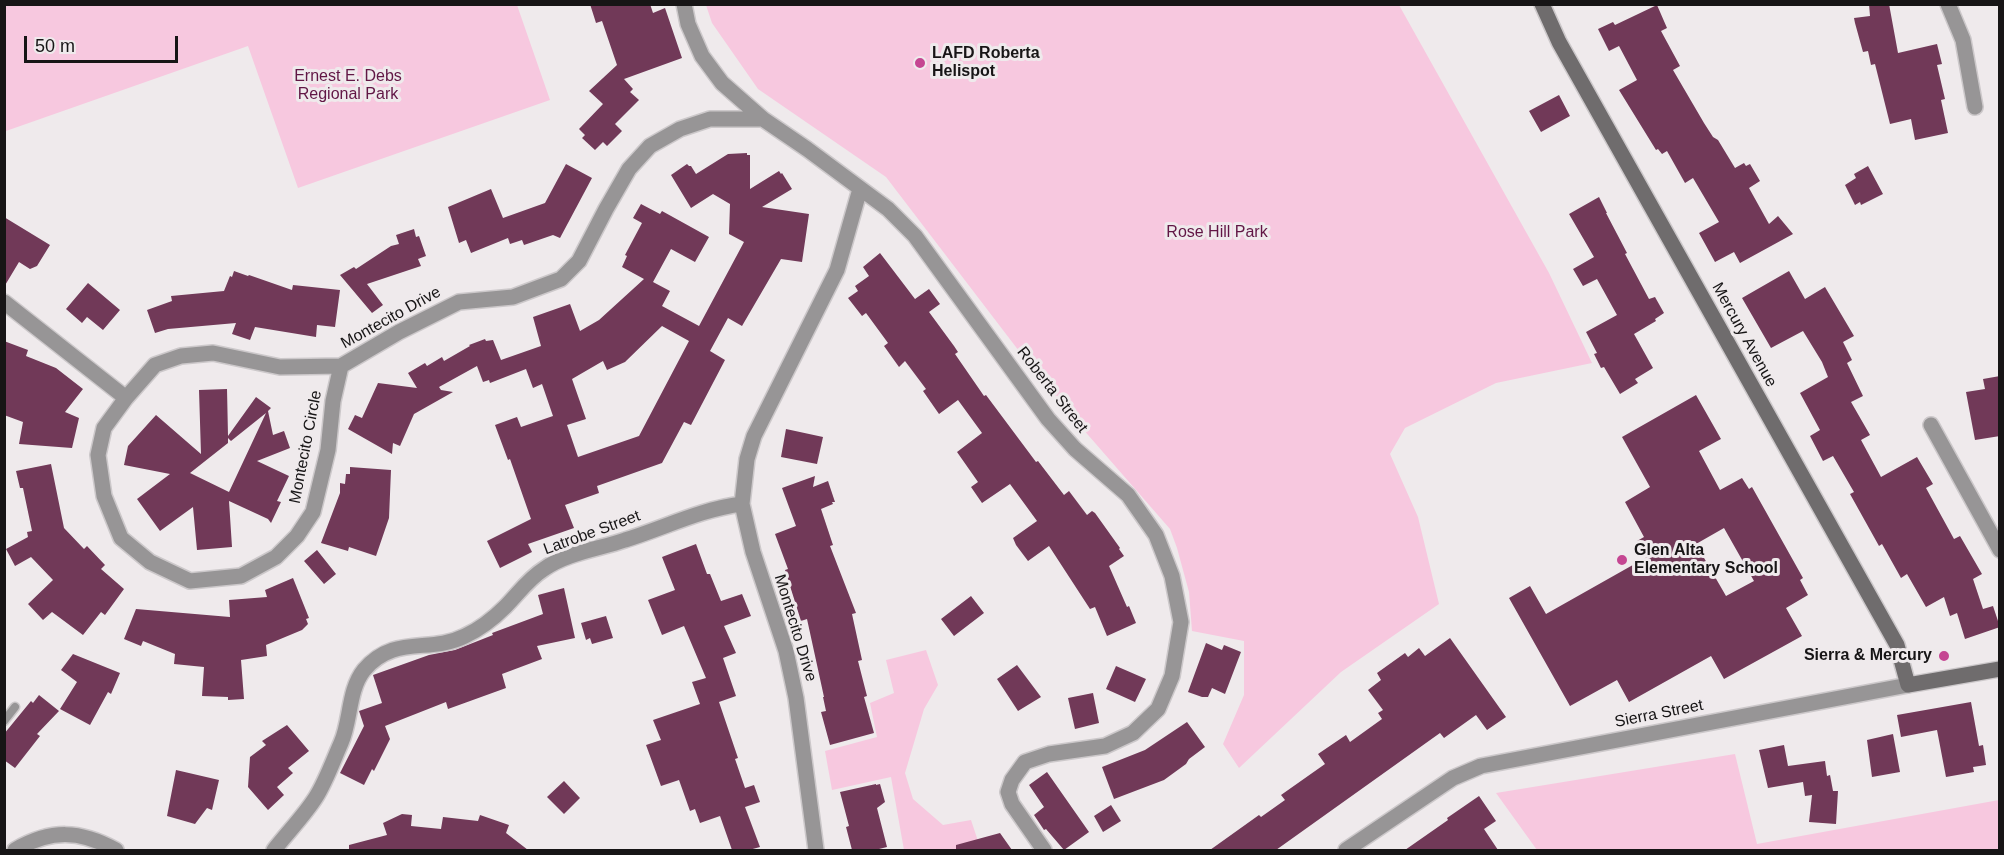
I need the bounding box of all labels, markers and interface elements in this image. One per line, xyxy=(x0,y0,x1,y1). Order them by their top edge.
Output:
scale bar xyxy=(27,24,182,62)
text: 50 m xyxy=(35,36,75,56)
place label: LAFD Roberta Helispot xyxy=(932,44,1040,82)
marker: LAFD Roberta Helispot xyxy=(913,56,927,70)
park label: Ernest E. Debs Regional Park xyxy=(294,67,402,105)
park label: Rose Hill Park xyxy=(1166,223,1268,243)
street label: Mercury Avenue xyxy=(1707,280,1781,390)
street label: Montecito Drive xyxy=(338,283,444,353)
street label: Roberta Street xyxy=(1012,343,1092,437)
street label: Montecito Circle xyxy=(286,389,326,505)
street label: Latrobe Street xyxy=(541,507,643,559)
place label: Glen Alta Elementary School xyxy=(1634,541,1778,579)
marker: Glen Alta Elementary School xyxy=(1615,553,1629,567)
street label: Montecito Drive xyxy=(770,572,820,684)
place label: Sierra & Mercury xyxy=(1804,646,1932,666)
marker: Sierra & Mercury xyxy=(1937,649,1951,663)
street label: Sierra Street xyxy=(1613,696,1705,732)

